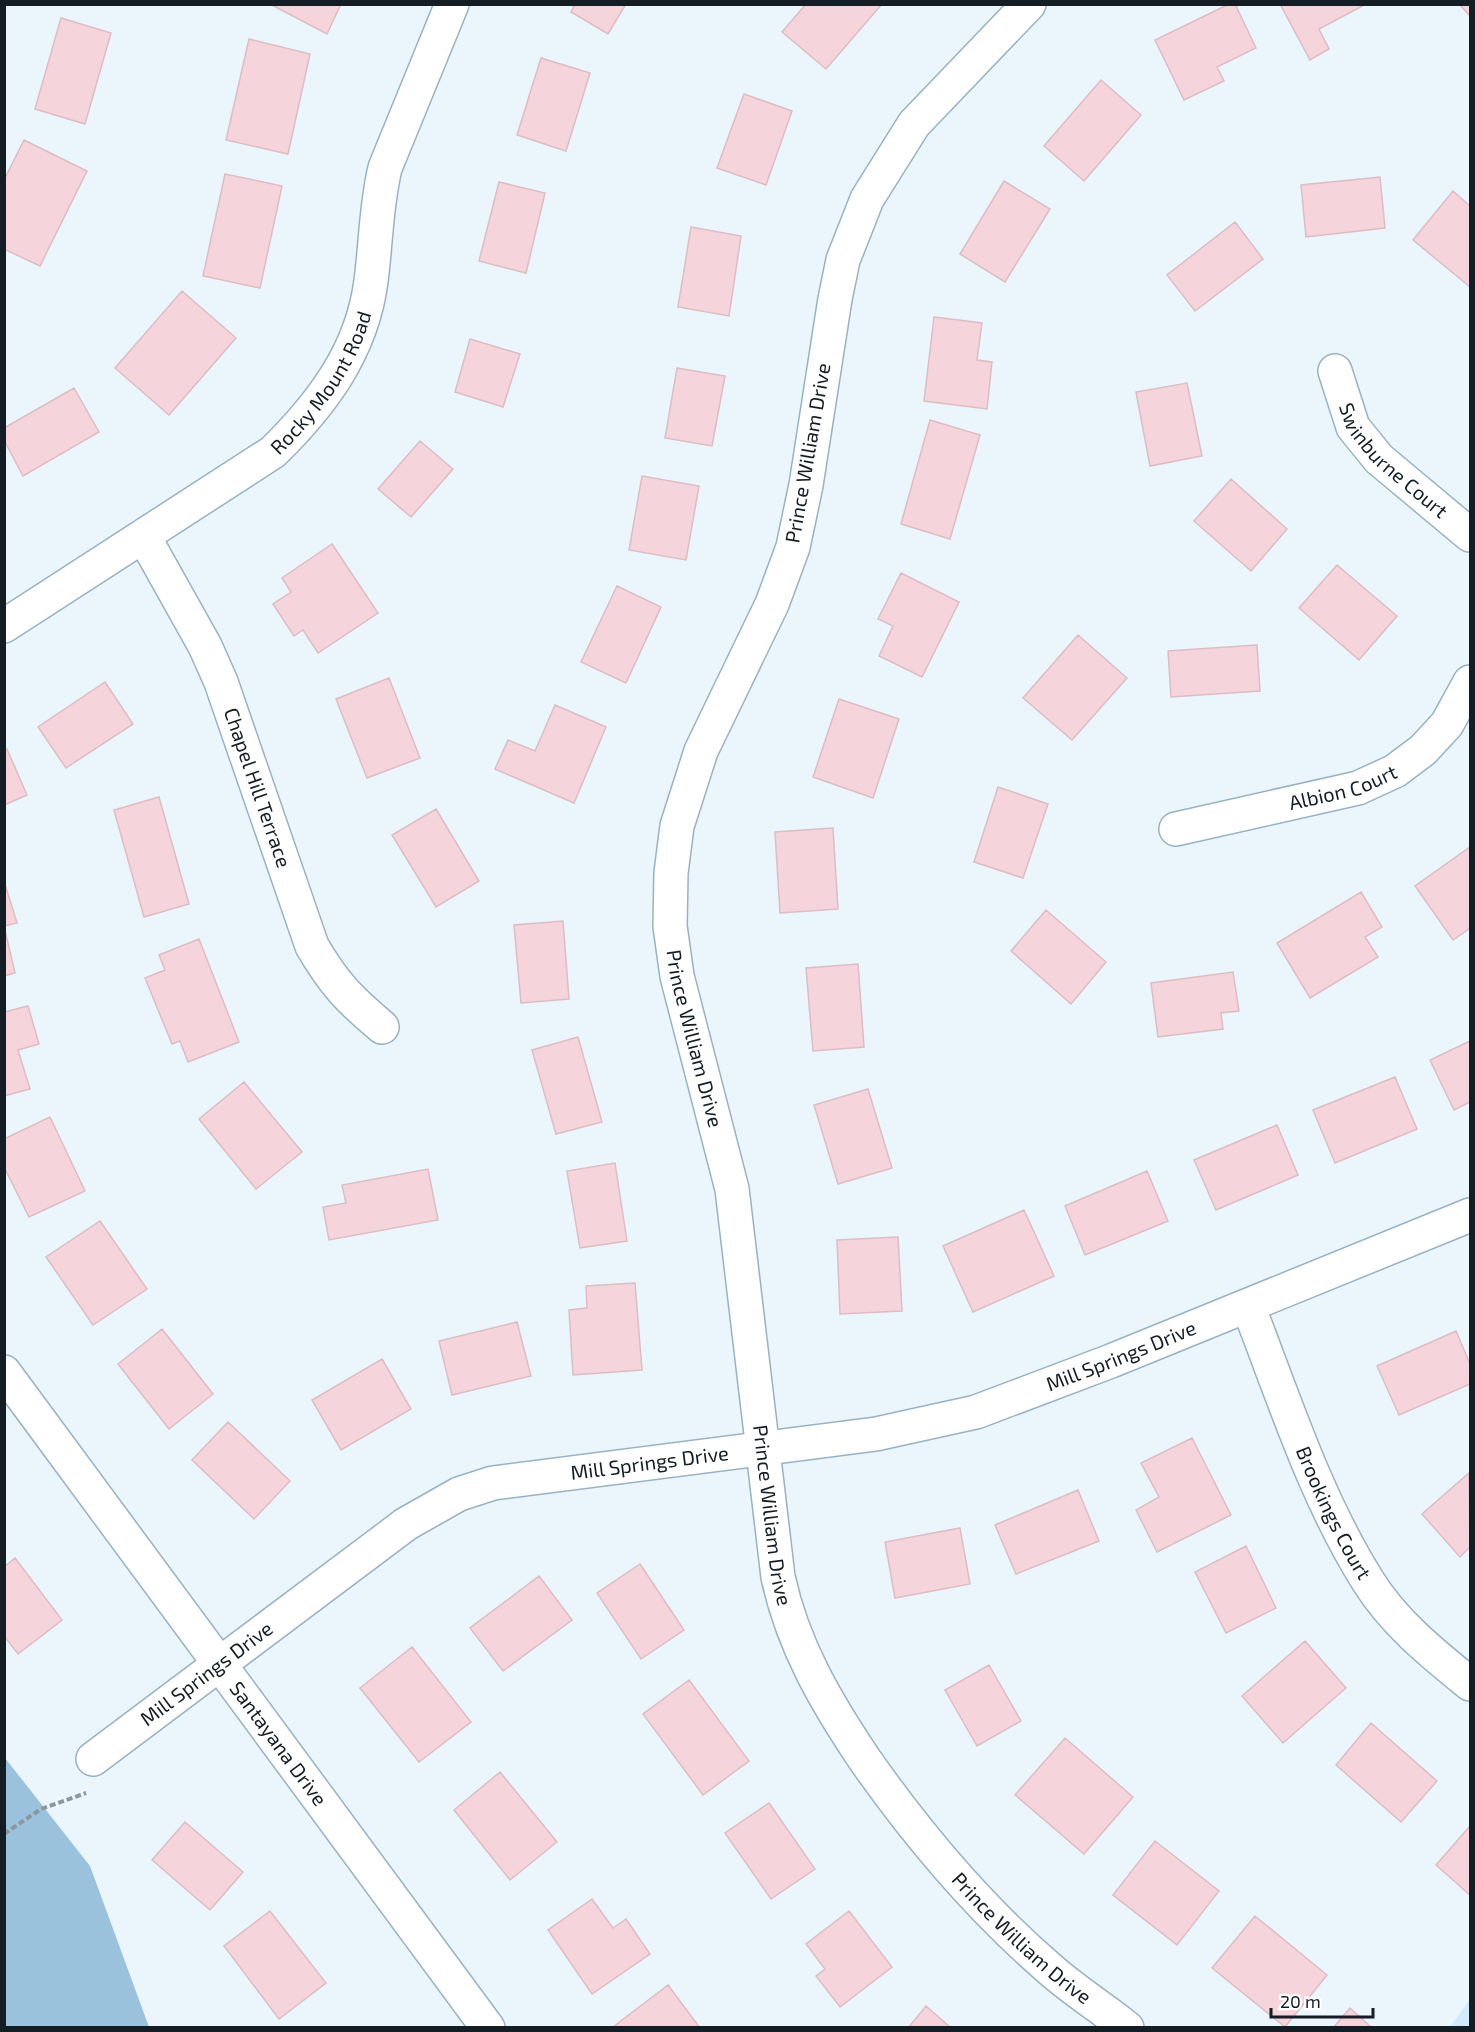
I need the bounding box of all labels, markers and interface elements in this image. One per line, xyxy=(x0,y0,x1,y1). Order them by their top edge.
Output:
street label: Rocky Mount Road xyxy=(265,308,375,459)
street label: Prince William Drive xyxy=(779,361,835,545)
street label: Swinburne Court xyxy=(1335,400,1453,523)
street label: Chapel Hill Terrace xyxy=(220,704,297,870)
street label: Albion Court xyxy=(1286,759,1401,814)
street label: Prince William Drive xyxy=(662,948,729,1130)
street label: Mill Springs Drive xyxy=(1042,1315,1199,1395)
street label: Prince William Drive xyxy=(749,1423,798,1608)
street label: Mill Springs Drive xyxy=(569,1440,730,1484)
street label: Brookings Court xyxy=(1292,1442,1377,1584)
street label: Mill Springs Drive xyxy=(135,1616,277,1730)
street label: Santayana Drive xyxy=(225,1676,333,1810)
street label: Prince William Drive xyxy=(947,1867,1097,2008)
scale bar xyxy=(1271,1981,1373,2019)
text: 20 m xyxy=(1280,1990,1321,2012)

